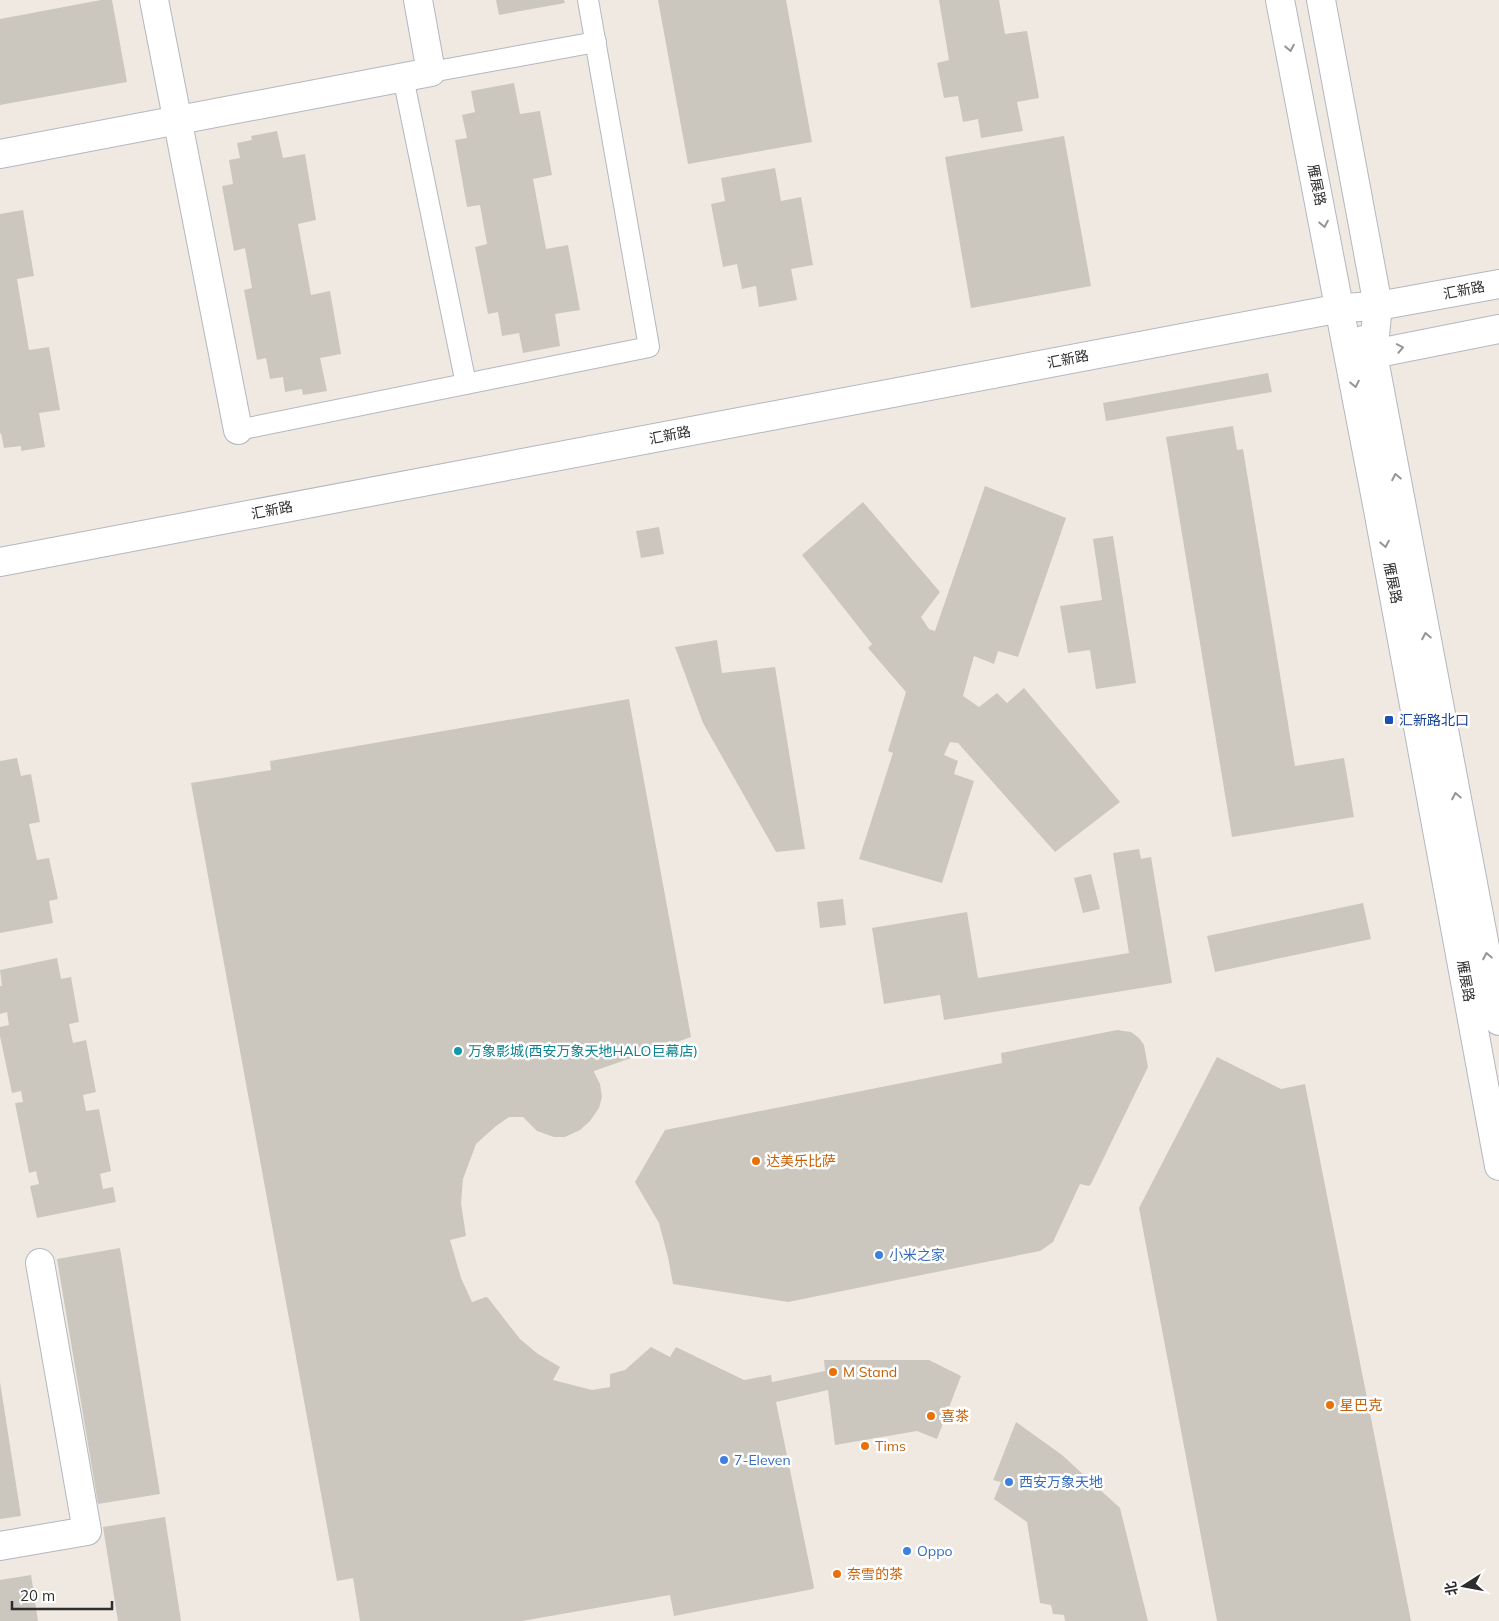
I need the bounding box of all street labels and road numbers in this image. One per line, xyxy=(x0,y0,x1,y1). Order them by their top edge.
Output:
street label: 雁展路 xyxy=(1304,163,1330,207)
street label: 汇新路 xyxy=(1442,277,1486,303)
street label: 汇新路 xyxy=(1046,346,1090,372)
street label: 汇新路 xyxy=(648,422,692,448)
street label: 汇新路 xyxy=(250,497,294,523)
street label: 雁展路 xyxy=(1380,561,1406,605)
street label: 雁展路 xyxy=(1453,959,1479,1003)

